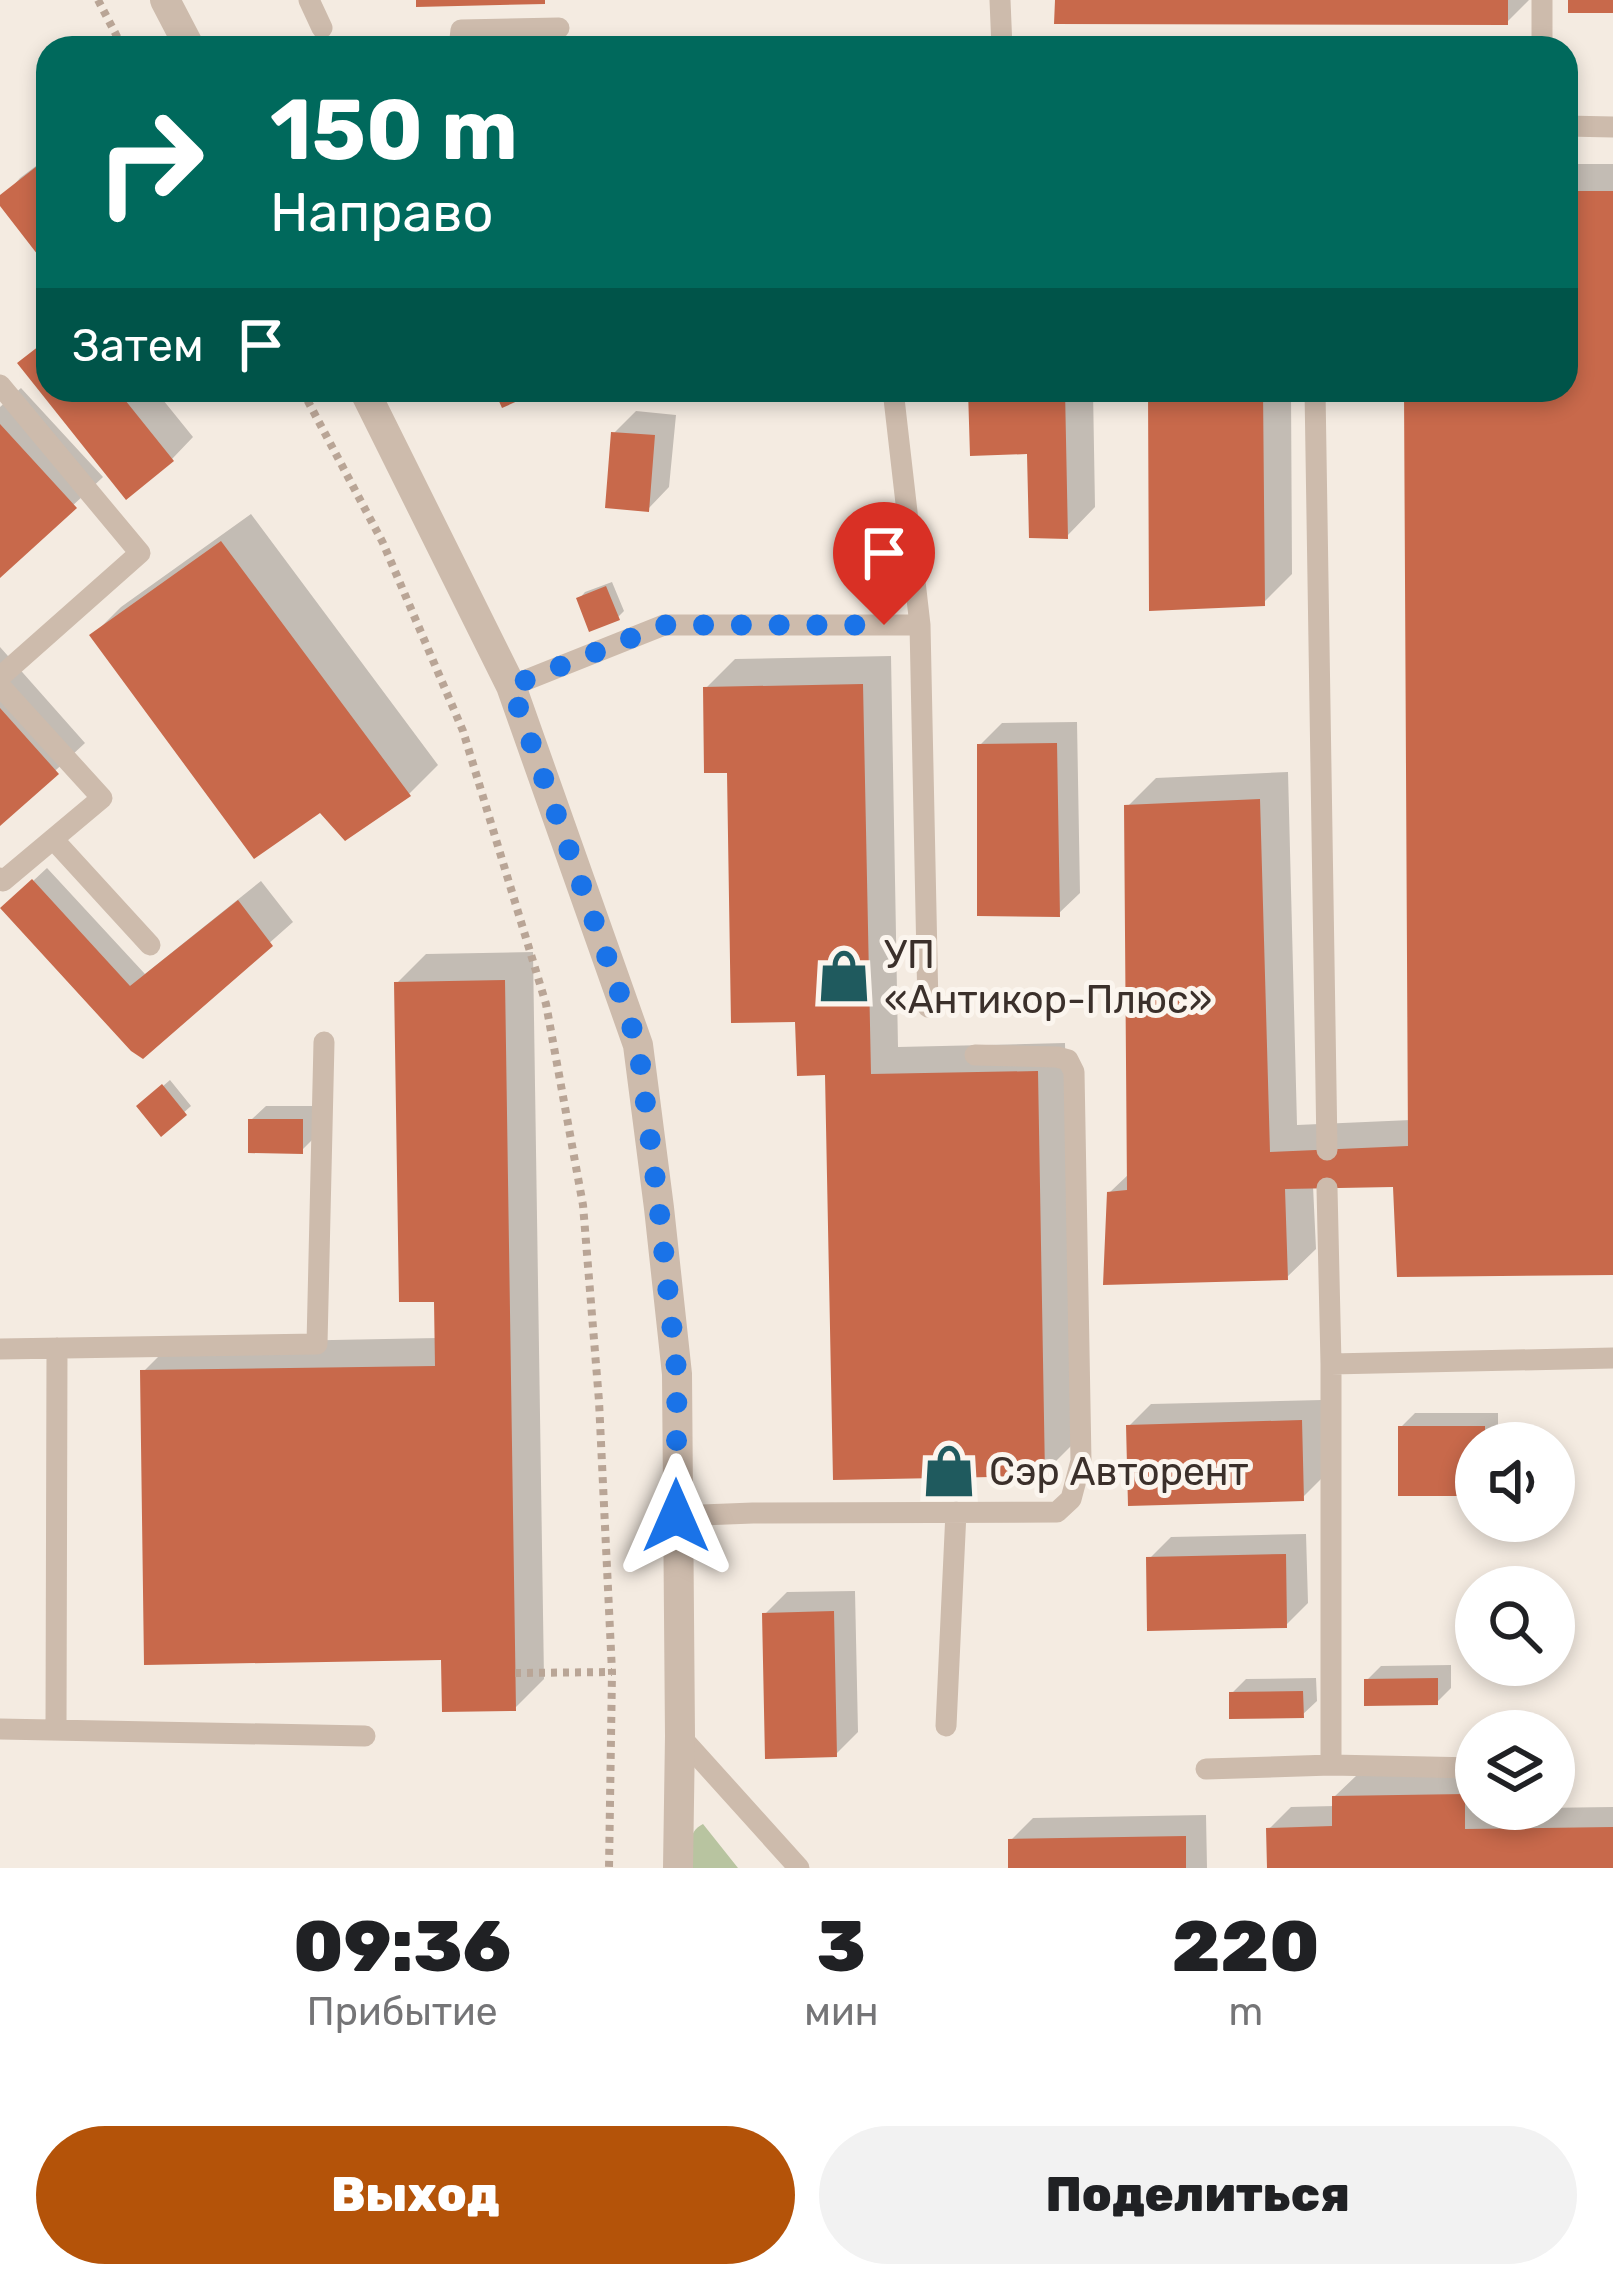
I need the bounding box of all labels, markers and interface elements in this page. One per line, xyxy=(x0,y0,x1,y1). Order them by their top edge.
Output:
text: 150 m xyxy=(270,80,518,180)
icon: right xyxy=(72,84,228,240)
text: Направо xyxy=(270,181,494,245)
icon: arrive xyxy=(228,312,294,378)
text: Затем xyxy=(72,319,204,372)
pin xyxy=(833,502,935,625)
icon: arrive xyxy=(851,520,917,586)
place label: УП «Антикор-Плюс» xyxy=(884,932,1212,1023)
shop icon: УП «Антикор-Плюс» xyxy=(815,947,873,1005)
map controls xyxy=(1455,1422,1575,1830)
button: sound xyxy=(1455,1422,1575,1542)
shop icon: Сэр Авторент xyxy=(920,1442,978,1500)
place label: Сэр Авторент xyxy=(989,1449,1249,1495)
position arrow xyxy=(613,1453,739,1579)
button: search xyxy=(1455,1566,1575,1686)
button: layers xyxy=(1455,1710,1575,1830)
text: 09:36 xyxy=(293,1904,511,1989)
text: 3 xyxy=(817,1904,866,1989)
text: 220 xyxy=(1172,1904,1320,1989)
text: Прибытие xyxy=(307,1989,498,2035)
text: мин xyxy=(804,1989,878,2035)
text: m xyxy=(1228,1989,1263,2035)
button: Выход xyxy=(36,2126,795,2264)
button: Поделиться xyxy=(819,2126,1577,2264)

